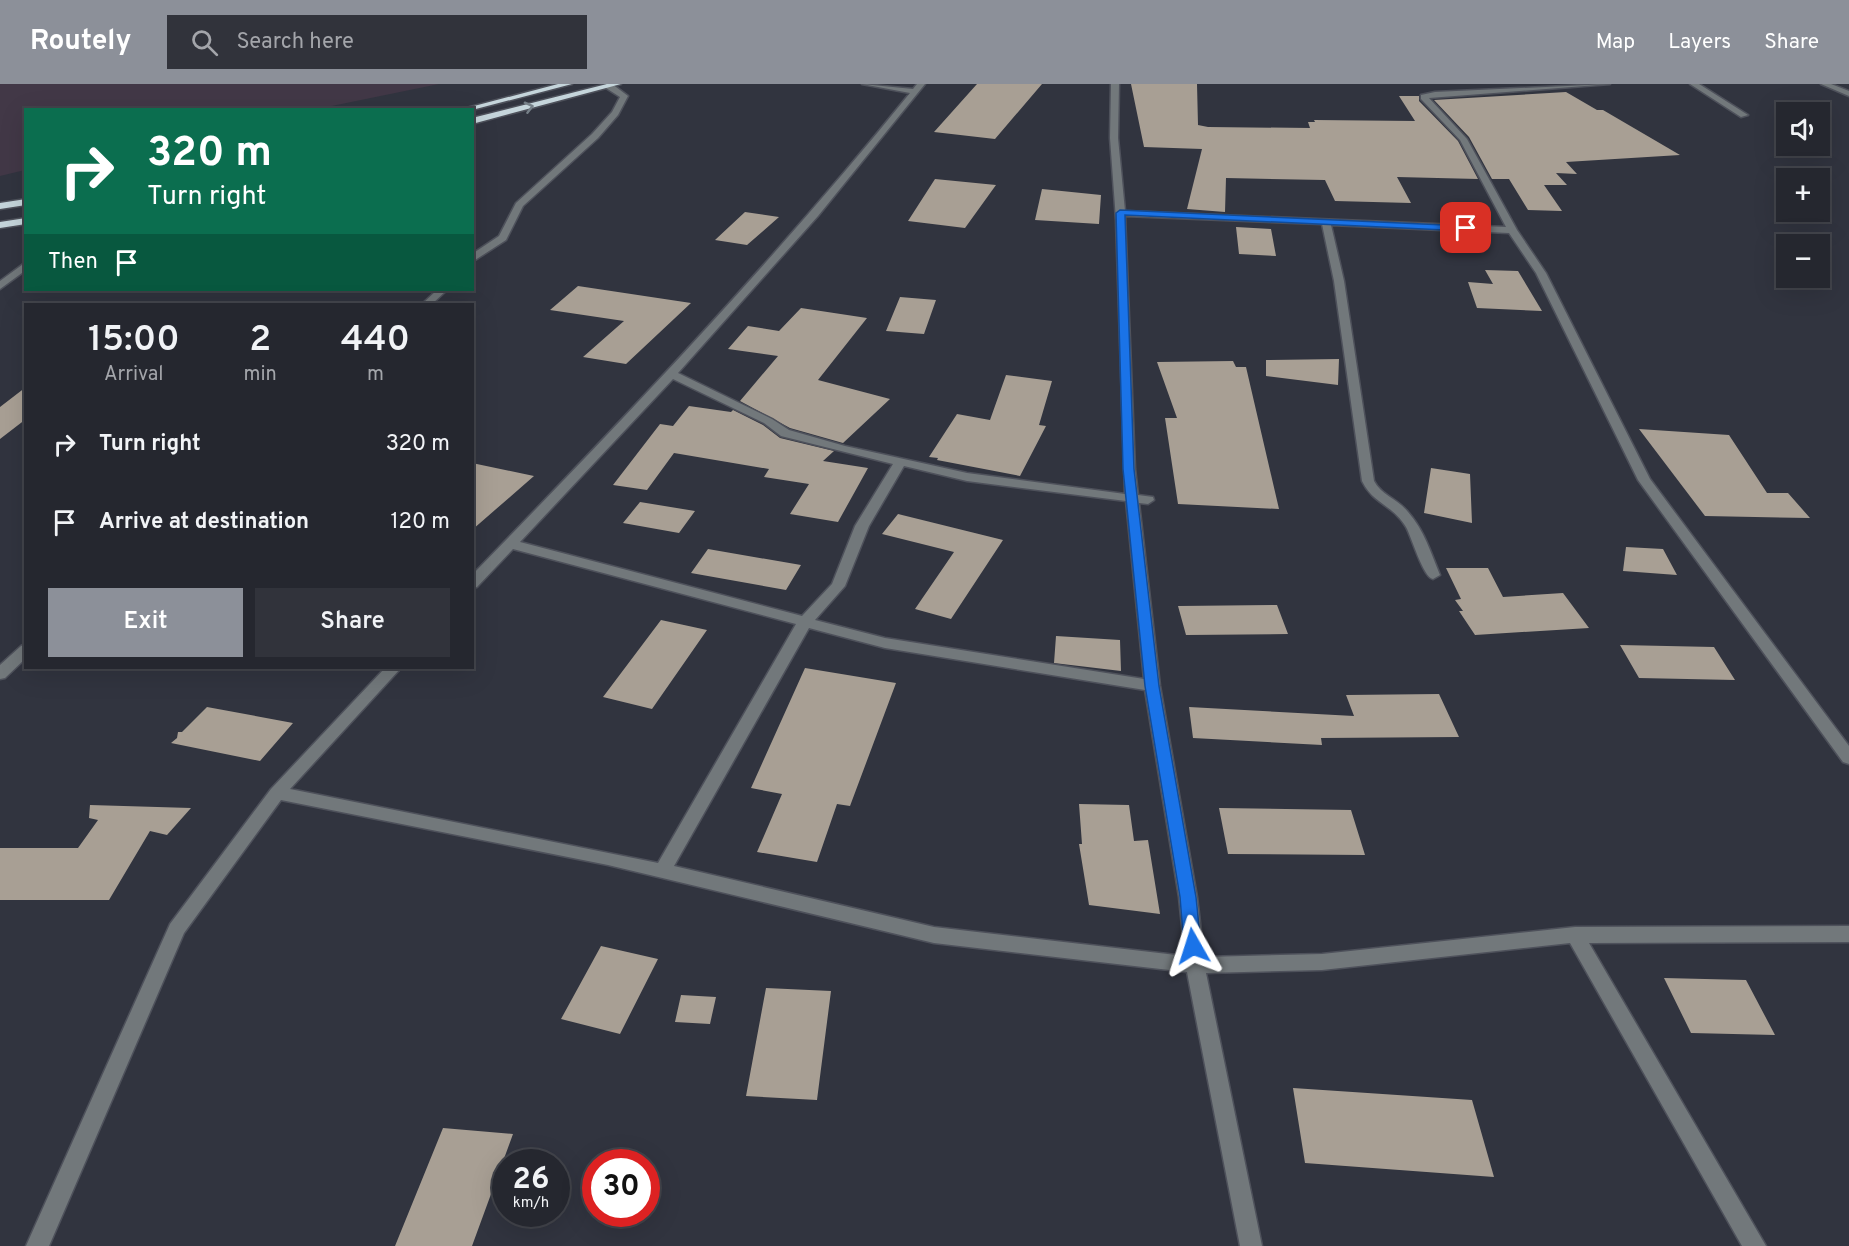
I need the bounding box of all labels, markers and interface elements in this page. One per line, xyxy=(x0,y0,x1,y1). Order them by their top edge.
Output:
search box xyxy=(167,15,587,69)
text: Routely xyxy=(30,24,131,60)
icon: search xyxy=(188,26,221,59)
text: Search here xyxy=(236,29,354,56)
text: Map xyxy=(1596,29,1635,56)
text: Layers xyxy=(1668,29,1731,56)
text: Share xyxy=(1764,29,1819,56)
one-way arrow xyxy=(524,101,534,114)
map controls xyxy=(1776,102,1830,288)
button: sound xyxy=(1776,102,1830,156)
text: 320 m xyxy=(147,128,272,181)
icon: right xyxy=(48,132,126,210)
button: + xyxy=(1776,168,1830,222)
text: Turn right xyxy=(147,180,266,214)
pin xyxy=(1440,202,1491,253)
icon: arrive xyxy=(1449,211,1482,244)
button: − xyxy=(1776,234,1830,288)
icon: arrive xyxy=(110,246,143,279)
text: Then xyxy=(48,249,98,276)
text: 15:00 xyxy=(88,318,180,364)
text: 2 xyxy=(249,318,271,364)
text: 440 xyxy=(341,318,410,364)
text: Arrival xyxy=(104,362,164,388)
text: min xyxy=(244,362,277,388)
text: m xyxy=(367,362,384,388)
icon: right xyxy=(48,428,81,461)
text: Turn right xyxy=(99,431,201,458)
text: 320 m xyxy=(386,431,450,458)
icon: arrive xyxy=(48,506,81,539)
text: Arrive at destination xyxy=(99,509,309,536)
text: 120 m xyxy=(390,509,450,536)
button: Exit xyxy=(48,588,243,657)
button: Share xyxy=(255,588,450,657)
position arrow xyxy=(1161,914,1225,978)
speed limit sign: 30 xyxy=(582,1149,660,1227)
text: 26 xyxy=(513,1162,549,1199)
text: km/h xyxy=(513,1194,549,1213)

